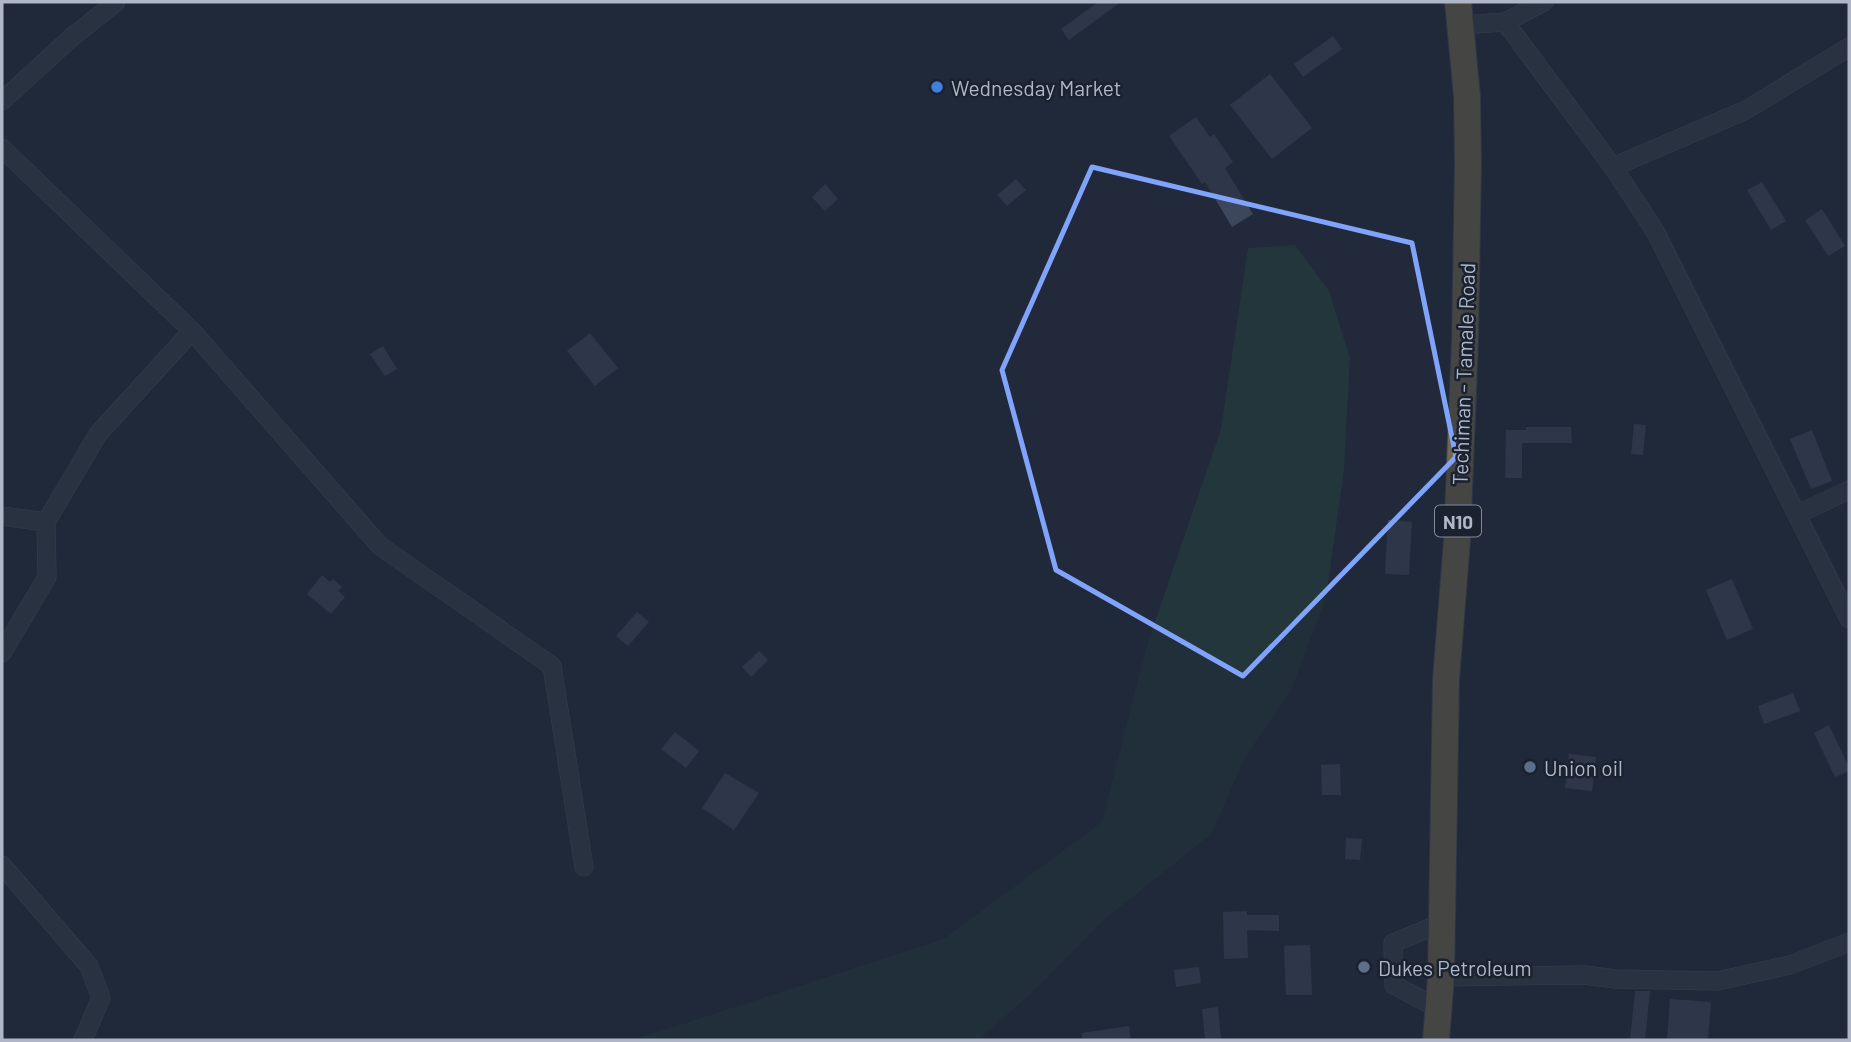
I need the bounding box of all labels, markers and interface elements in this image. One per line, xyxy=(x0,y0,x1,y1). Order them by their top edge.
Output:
place label: Wednesday Market xyxy=(951,75,1122,100)
marker: Wednesday Market xyxy=(929,79,945,95)
street label: Techiman - Tamale Road xyxy=(1447,262,1479,486)
road number: N10 xyxy=(1435,506,1481,536)
place label: Union oil xyxy=(1544,755,1623,780)
marker: Union oil xyxy=(1522,759,1538,775)
place label: Dukes Petroleum xyxy=(1378,955,1532,980)
marker: Dukes Petroleum xyxy=(1356,959,1372,975)

